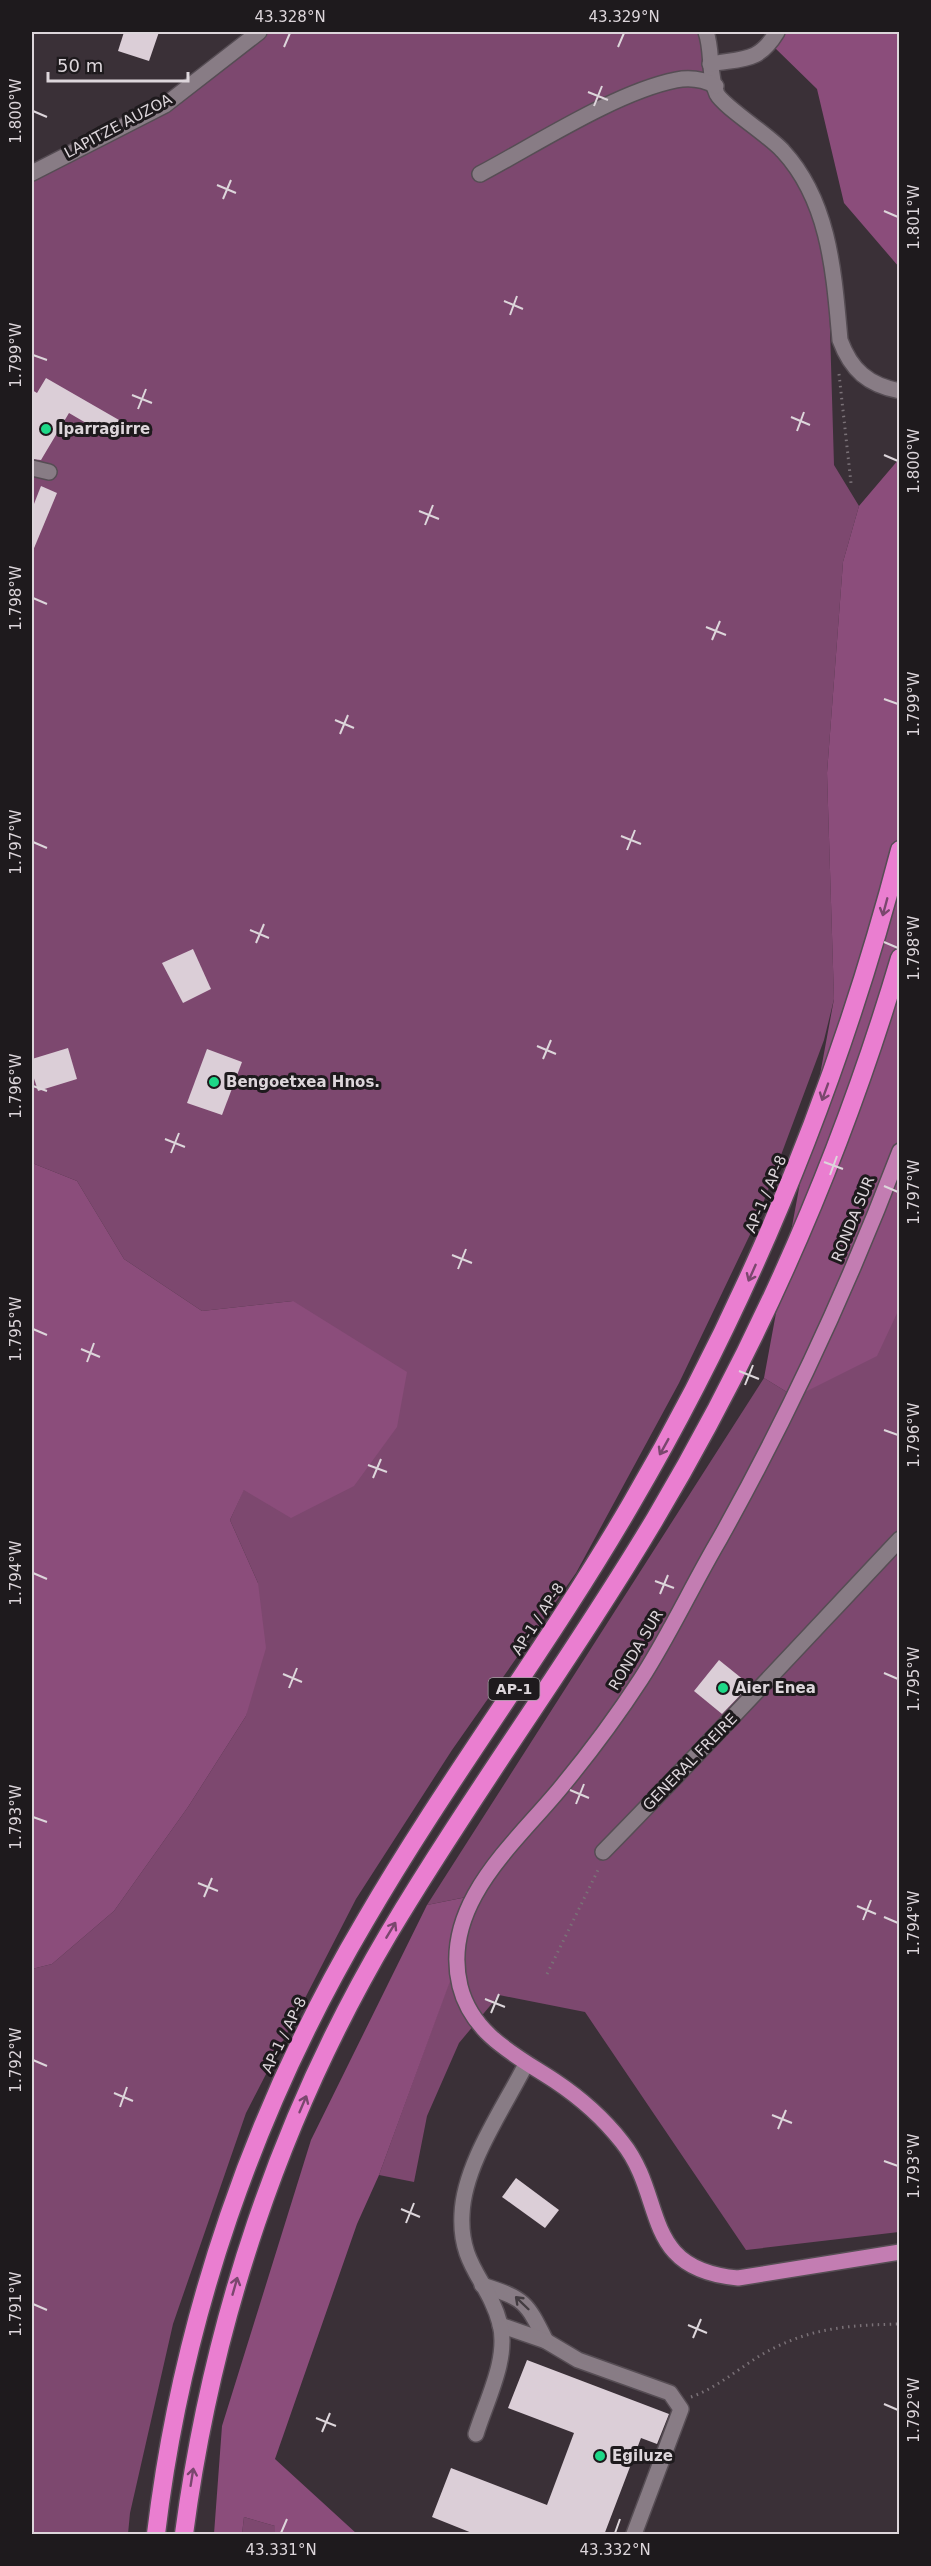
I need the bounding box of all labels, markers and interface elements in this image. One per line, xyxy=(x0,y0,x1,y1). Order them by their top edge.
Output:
text: 43.328°N xyxy=(254,8,326,26)
text: 43.329°N xyxy=(588,8,660,26)
scale bar xyxy=(48,45,188,83)
text: 50 m xyxy=(57,55,103,76)
text: 1.800°W xyxy=(7,78,25,144)
street label: LAPITZE AUZOA xyxy=(61,90,175,162)
text: 1.801°W xyxy=(905,184,923,250)
text: 1.799°W xyxy=(7,322,25,388)
place label: Iparragirre xyxy=(58,420,150,438)
marker: Iparragirre xyxy=(39,422,53,436)
text: 1.800°W xyxy=(905,428,923,494)
text: 1.798°W xyxy=(7,565,25,631)
text: 1.799°W xyxy=(905,671,923,737)
text: 1.797°W xyxy=(7,809,25,875)
one-way arrow xyxy=(878,897,890,916)
text: 1.798°W xyxy=(905,915,923,981)
text: 1.796°W xyxy=(7,1053,25,1119)
place label: Bengoetxea Hnos. xyxy=(226,1073,380,1091)
marker: Bengoetxea Hnos. xyxy=(207,1075,221,1089)
one-way arrow xyxy=(819,1083,830,1101)
street label: AP-1 / AP-8 xyxy=(742,1153,790,1235)
text: 1.797°W xyxy=(905,1159,923,1225)
street label: RONDA SUR xyxy=(828,1174,878,1264)
one-way arrow xyxy=(745,1263,757,1281)
text: 1.795°W xyxy=(7,1296,25,1362)
text: 1.796°W xyxy=(905,1402,923,1468)
one-way arrow xyxy=(658,1438,670,1455)
text: 1.794°W xyxy=(7,1540,25,1606)
street label: AP-1 / AP-8 xyxy=(508,1580,568,1658)
street label: RONDA SUR xyxy=(605,1606,667,1694)
text: 1.795°W xyxy=(905,1646,923,1712)
road number: AP-1 xyxy=(488,1678,540,1700)
place label: Aier Enea xyxy=(735,1679,816,1697)
marker: Aier Enea xyxy=(716,1681,730,1695)
street label: GENERAL FREIRE xyxy=(639,1710,741,1814)
text: 1.793°W xyxy=(7,1784,25,1850)
text: 1.794°W xyxy=(905,1890,923,1956)
one-way arrow xyxy=(386,1922,398,1939)
street label: AP-1 / AP-8 xyxy=(258,1994,310,2076)
text: 1.792°W xyxy=(7,2027,25,2093)
one-way arrow xyxy=(297,2095,309,2113)
text: 1.793°W xyxy=(905,2133,923,2199)
text: 1.791°W xyxy=(7,2271,25,2337)
one-way arrow xyxy=(230,2277,241,2296)
one-way arrow xyxy=(515,2296,530,2310)
text: 1.792°W xyxy=(905,2377,923,2443)
place label: Egiluze xyxy=(612,2447,673,2465)
marker: Egiluze xyxy=(593,2449,607,2463)
one-way arrow xyxy=(187,2467,198,2487)
text: 43.331°N xyxy=(245,2541,317,2559)
text: 43.332°N xyxy=(579,2541,651,2559)

